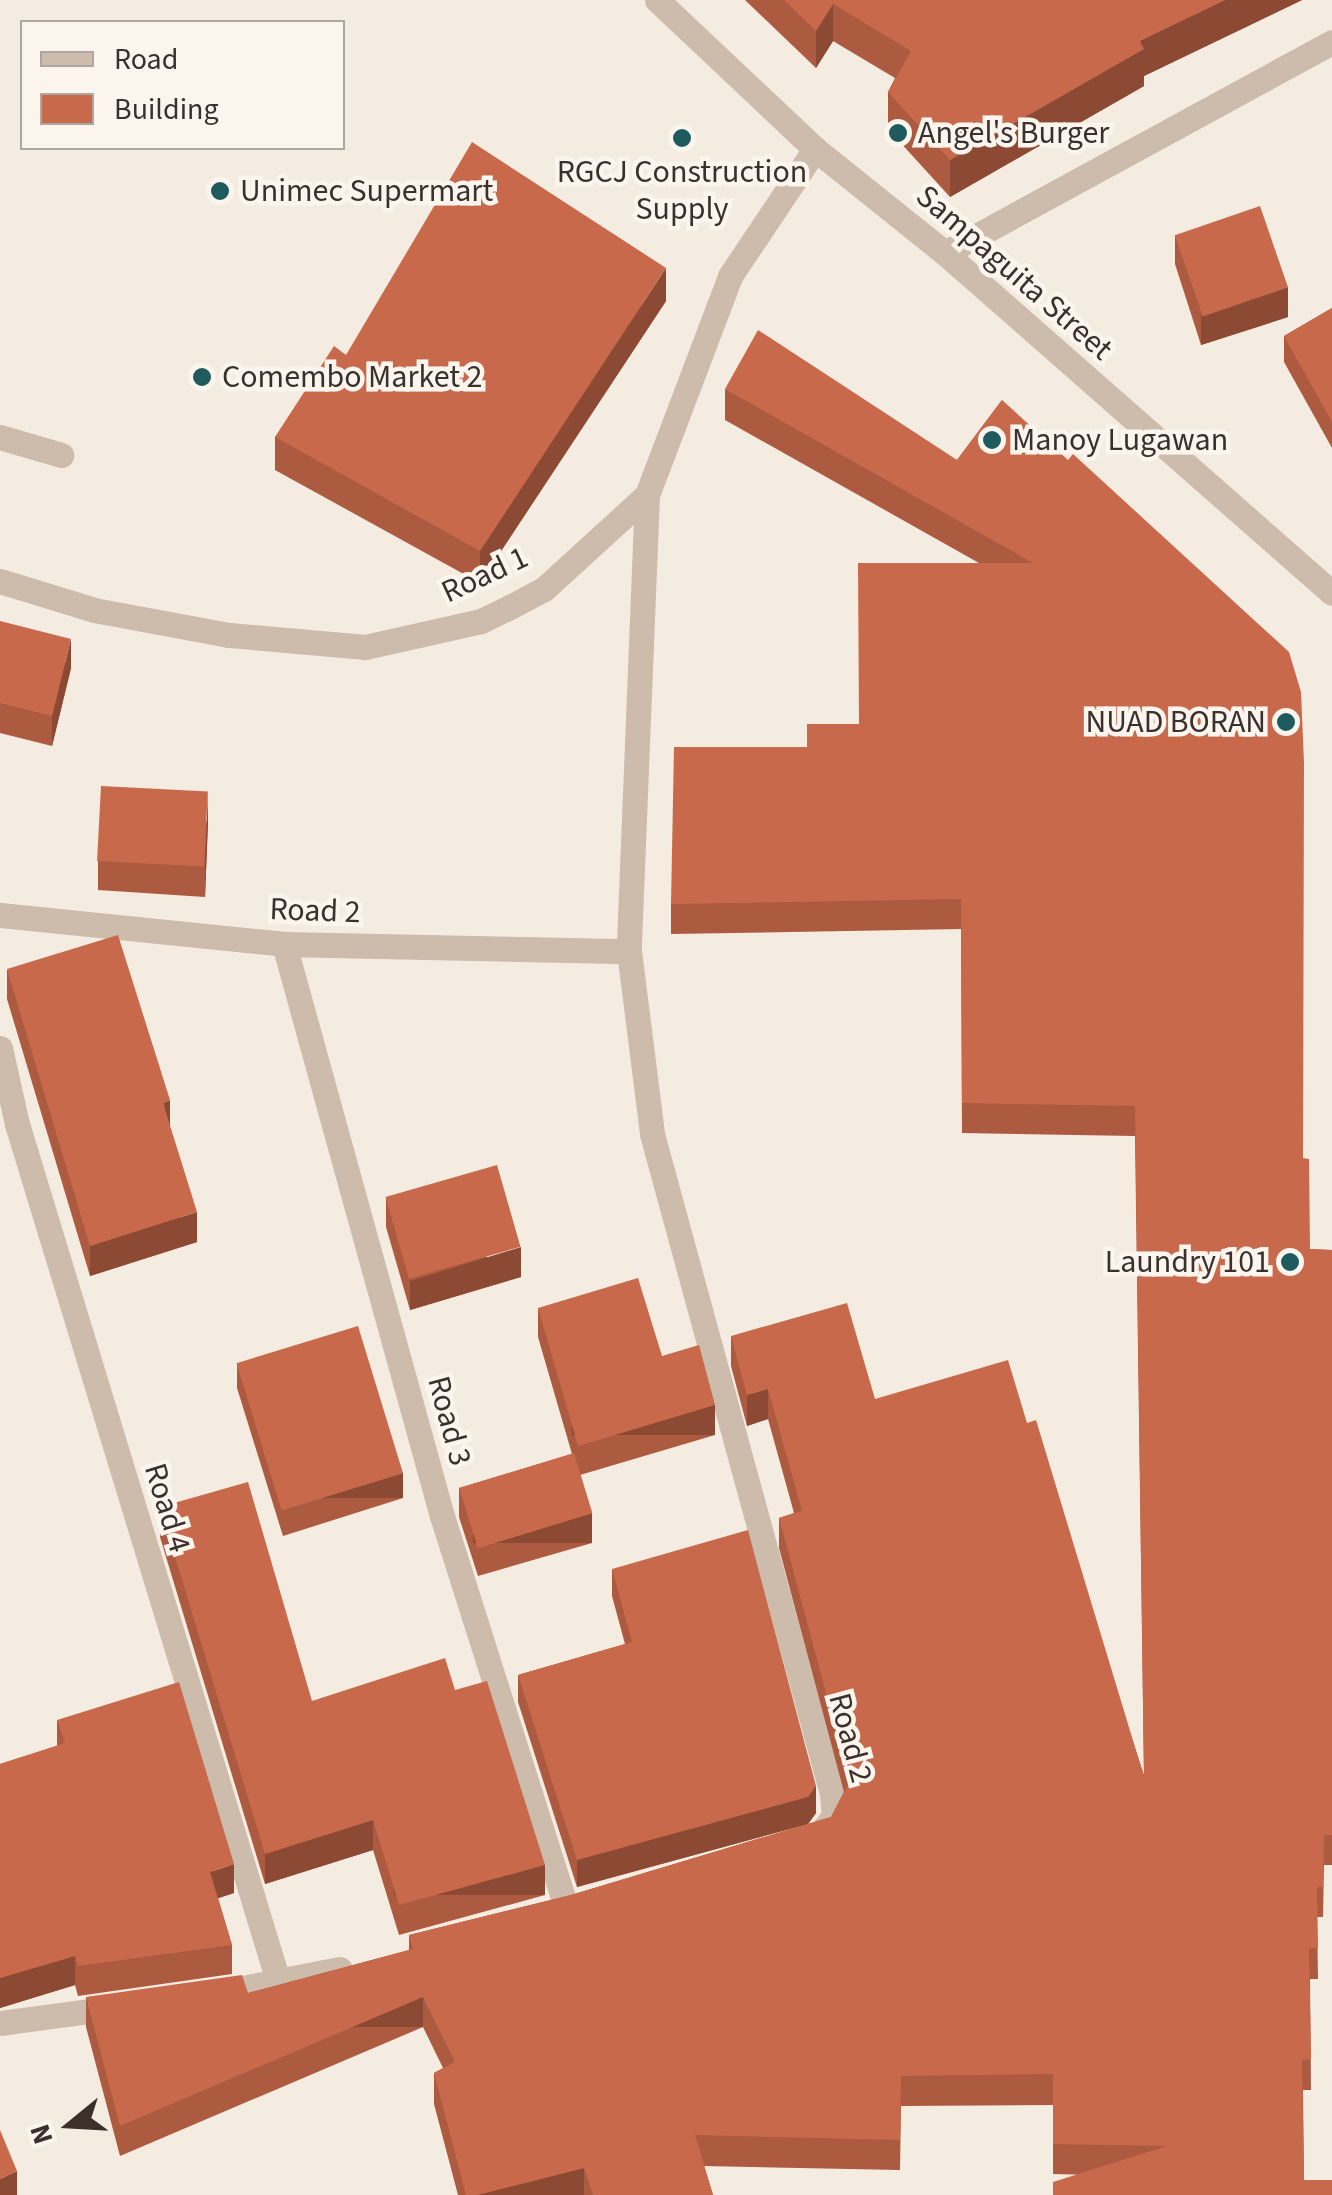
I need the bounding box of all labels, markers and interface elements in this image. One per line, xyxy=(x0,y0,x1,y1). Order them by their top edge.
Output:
legend xyxy=(20,20,345,150)
text: Road xyxy=(114,38,178,81)
text: Building xyxy=(114,88,219,131)
place label: Angel's Burger xyxy=(918,114,1109,152)
marker: Angel's Burger xyxy=(887,122,909,144)
marker: RGCJ Construction Supply xyxy=(671,127,693,149)
place label: RGCJ Construction Supply xyxy=(557,154,807,229)
place label: Unimec Supermart xyxy=(240,172,493,210)
street label: Sampaguita Street xyxy=(908,177,1120,369)
marker: Unimec Supermart xyxy=(209,180,231,202)
place label: Comembo Market 2 xyxy=(222,358,482,396)
marker: Comembo Market 2 xyxy=(191,366,213,388)
place label: Manoy Lugawan xyxy=(1012,421,1228,459)
marker: Manoy Lugawan xyxy=(981,429,1003,451)
street label: Road 1 xyxy=(436,538,534,612)
place label: NUAD BORAN xyxy=(1085,703,1266,741)
marker: NUAD BORAN xyxy=(1275,711,1297,733)
street label: Road 2 xyxy=(269,890,361,932)
place label: Laundry 101 xyxy=(1105,1243,1270,1281)
marker: Laundry 101 xyxy=(1279,1251,1301,1273)
street label: Road 3 xyxy=(419,1372,479,1470)
street label: Road 4 xyxy=(135,1459,199,1557)
street label: Road 2 xyxy=(820,1689,880,1787)
north arrow xyxy=(20,2075,120,2175)
text: N xyxy=(20,2119,63,2149)

